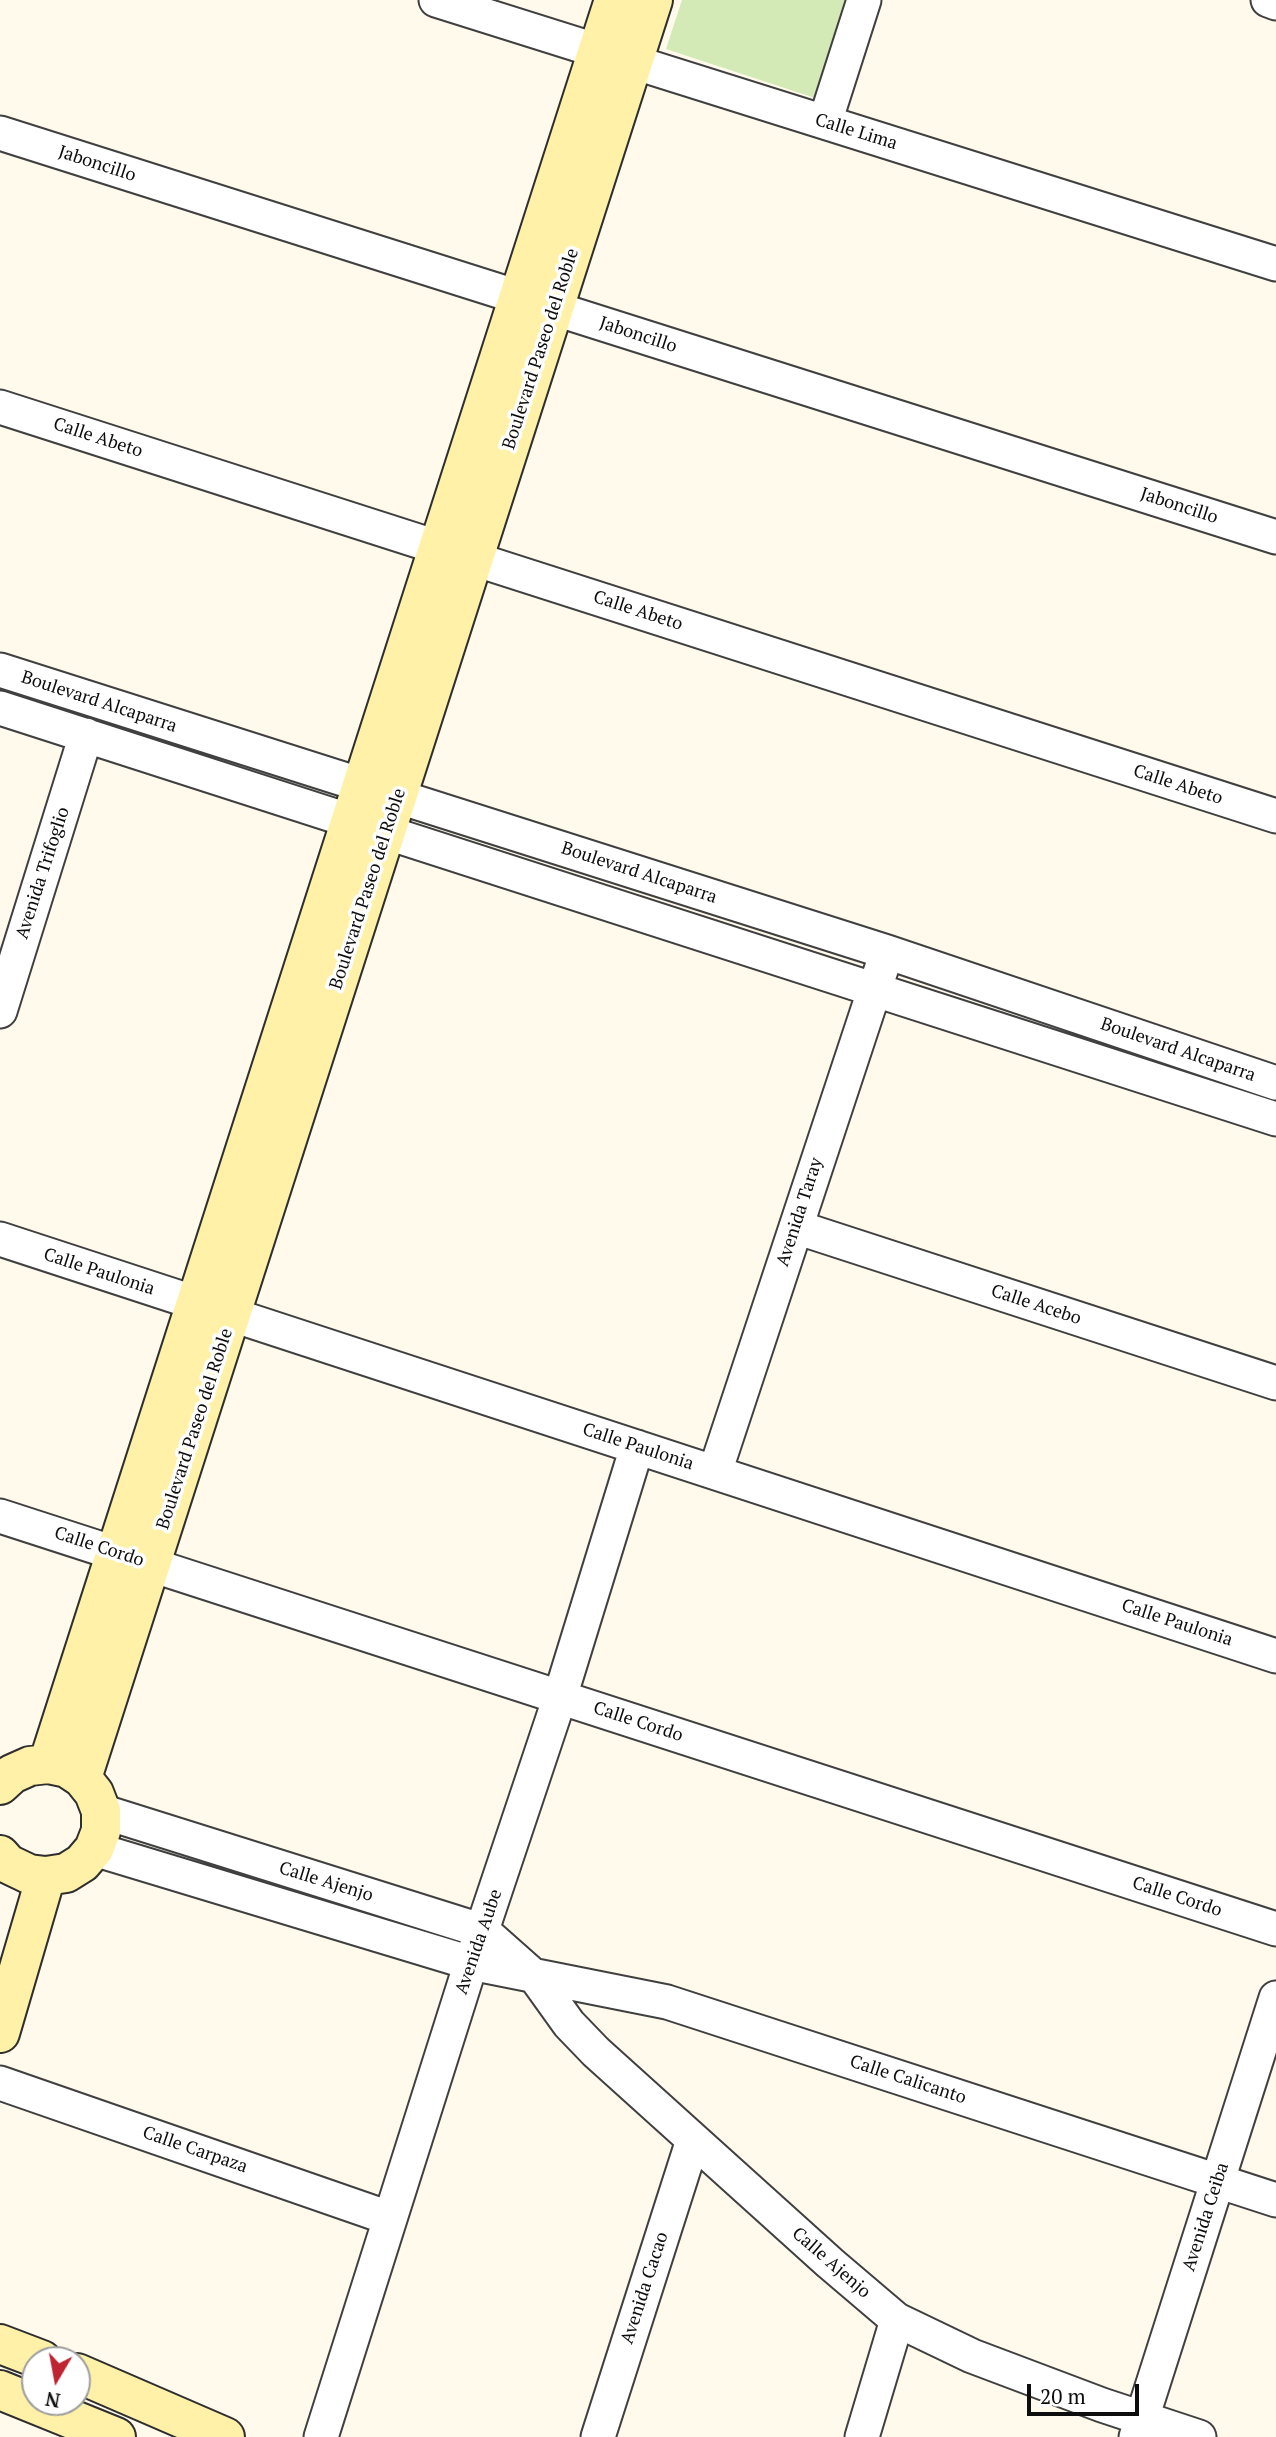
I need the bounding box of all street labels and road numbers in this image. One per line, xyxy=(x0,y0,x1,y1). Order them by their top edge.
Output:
street label: Calle Lima xyxy=(812,109,900,155)
street label: Jaboncillo xyxy=(55,141,139,187)
street label: Boulevard Paseo del Roble xyxy=(498,246,584,452)
street label: Jaboncillo xyxy=(596,312,680,358)
street label: Calle Abeto xyxy=(51,413,145,463)
street label: Jaboncillo xyxy=(1137,483,1221,529)
street label: Calle Abeto xyxy=(591,586,685,636)
street label: Boulevard Alcaparra xyxy=(18,667,180,737)
street label: Calle Abeto xyxy=(1131,760,1225,810)
street label: Boulevard Paseo del Roble xyxy=(325,786,411,992)
street label: Avenida Trifoglio xyxy=(12,804,74,942)
street label: Boulevard Alcaparra xyxy=(558,838,720,908)
street label: Boulevard Alcaparra xyxy=(1098,1013,1258,1087)
street label: Avenida Taray xyxy=(772,1155,828,1269)
street label: Calle Paulonia xyxy=(41,1244,157,1300)
street label: Calle Acebo xyxy=(988,1280,1084,1330)
street label: Boulevard Paseo del Roble xyxy=(152,1326,238,1532)
street label: Calle Paulonia xyxy=(580,1419,696,1475)
street label: Calle Cordo xyxy=(51,1522,147,1572)
street label: Calle Paulonia xyxy=(1119,1595,1235,1651)
street label: Calle Cordo xyxy=(590,1697,686,1747)
street label: Calle Ajenjo xyxy=(276,1857,376,1907)
street label: Calle Cordo xyxy=(1129,1872,1225,1922)
street label: Avenida Aube xyxy=(451,1887,507,1997)
street label: Calle Calicanto xyxy=(847,2051,969,2109)
street label: Calle Carpaza xyxy=(140,2122,250,2178)
street label: Avenida Ceiba xyxy=(1178,2160,1234,2274)
street label: Calle Ajenjo xyxy=(787,2223,875,2303)
street label: Avenida Cacao xyxy=(617,2229,673,2347)

